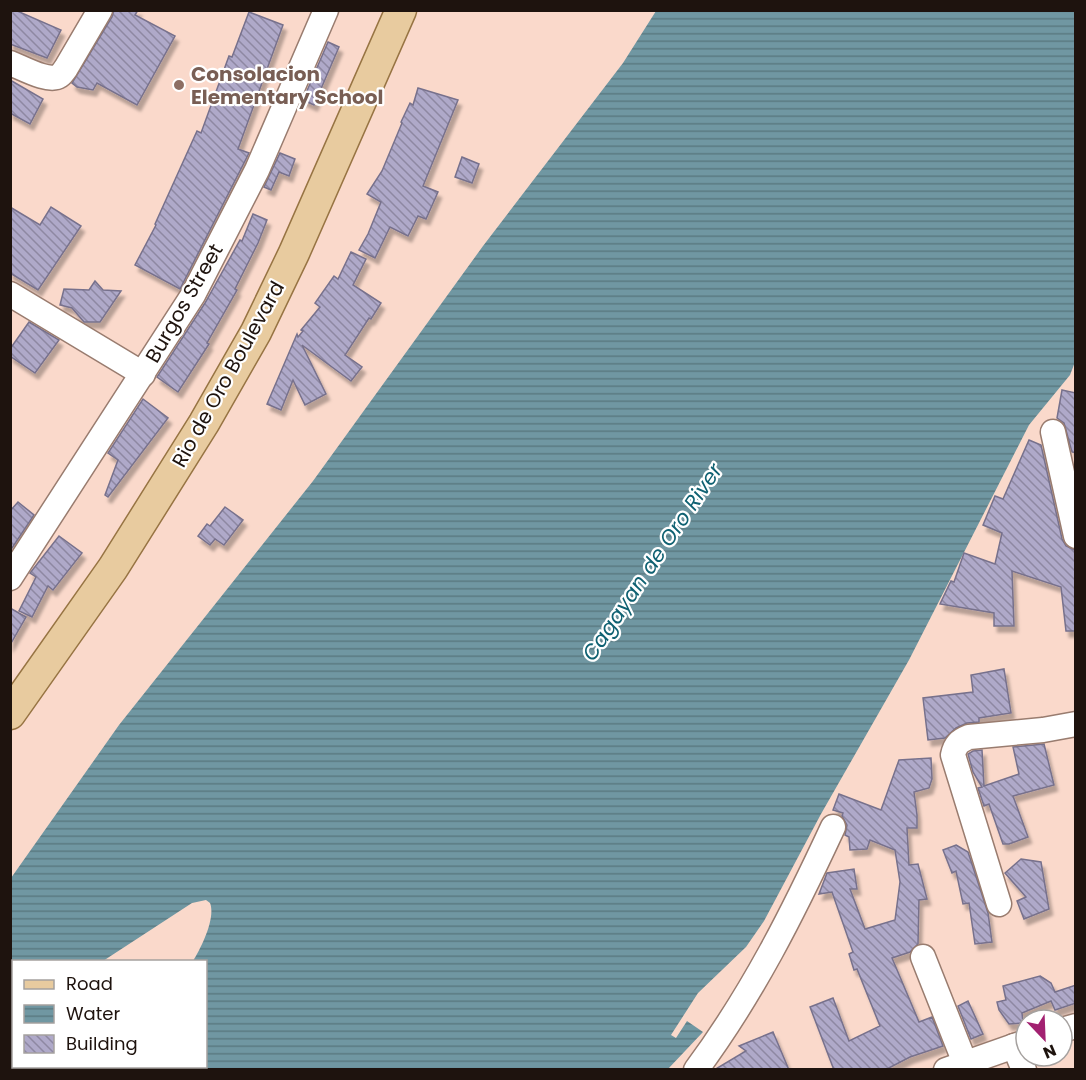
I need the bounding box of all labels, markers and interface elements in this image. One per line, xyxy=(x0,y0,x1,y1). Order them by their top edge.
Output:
place label: Consolacion Elementary School xyxy=(191,60,383,111)
marker: Consolacion Elementary School xyxy=(172,78,186,92)
street label: Burgos Street xyxy=(139,238,229,368)
street label: Rio de Oro Boulevard xyxy=(165,276,291,472)
water label: Cagayan de Oro River xyxy=(575,457,730,667)
legend xyxy=(12,960,207,1068)
text: Road xyxy=(66,971,113,996)
text: Water xyxy=(66,1001,120,1026)
north arrow xyxy=(1014,1008,1074,1068)
text: Building xyxy=(66,1031,138,1056)
text: N xyxy=(1040,1038,1060,1064)

